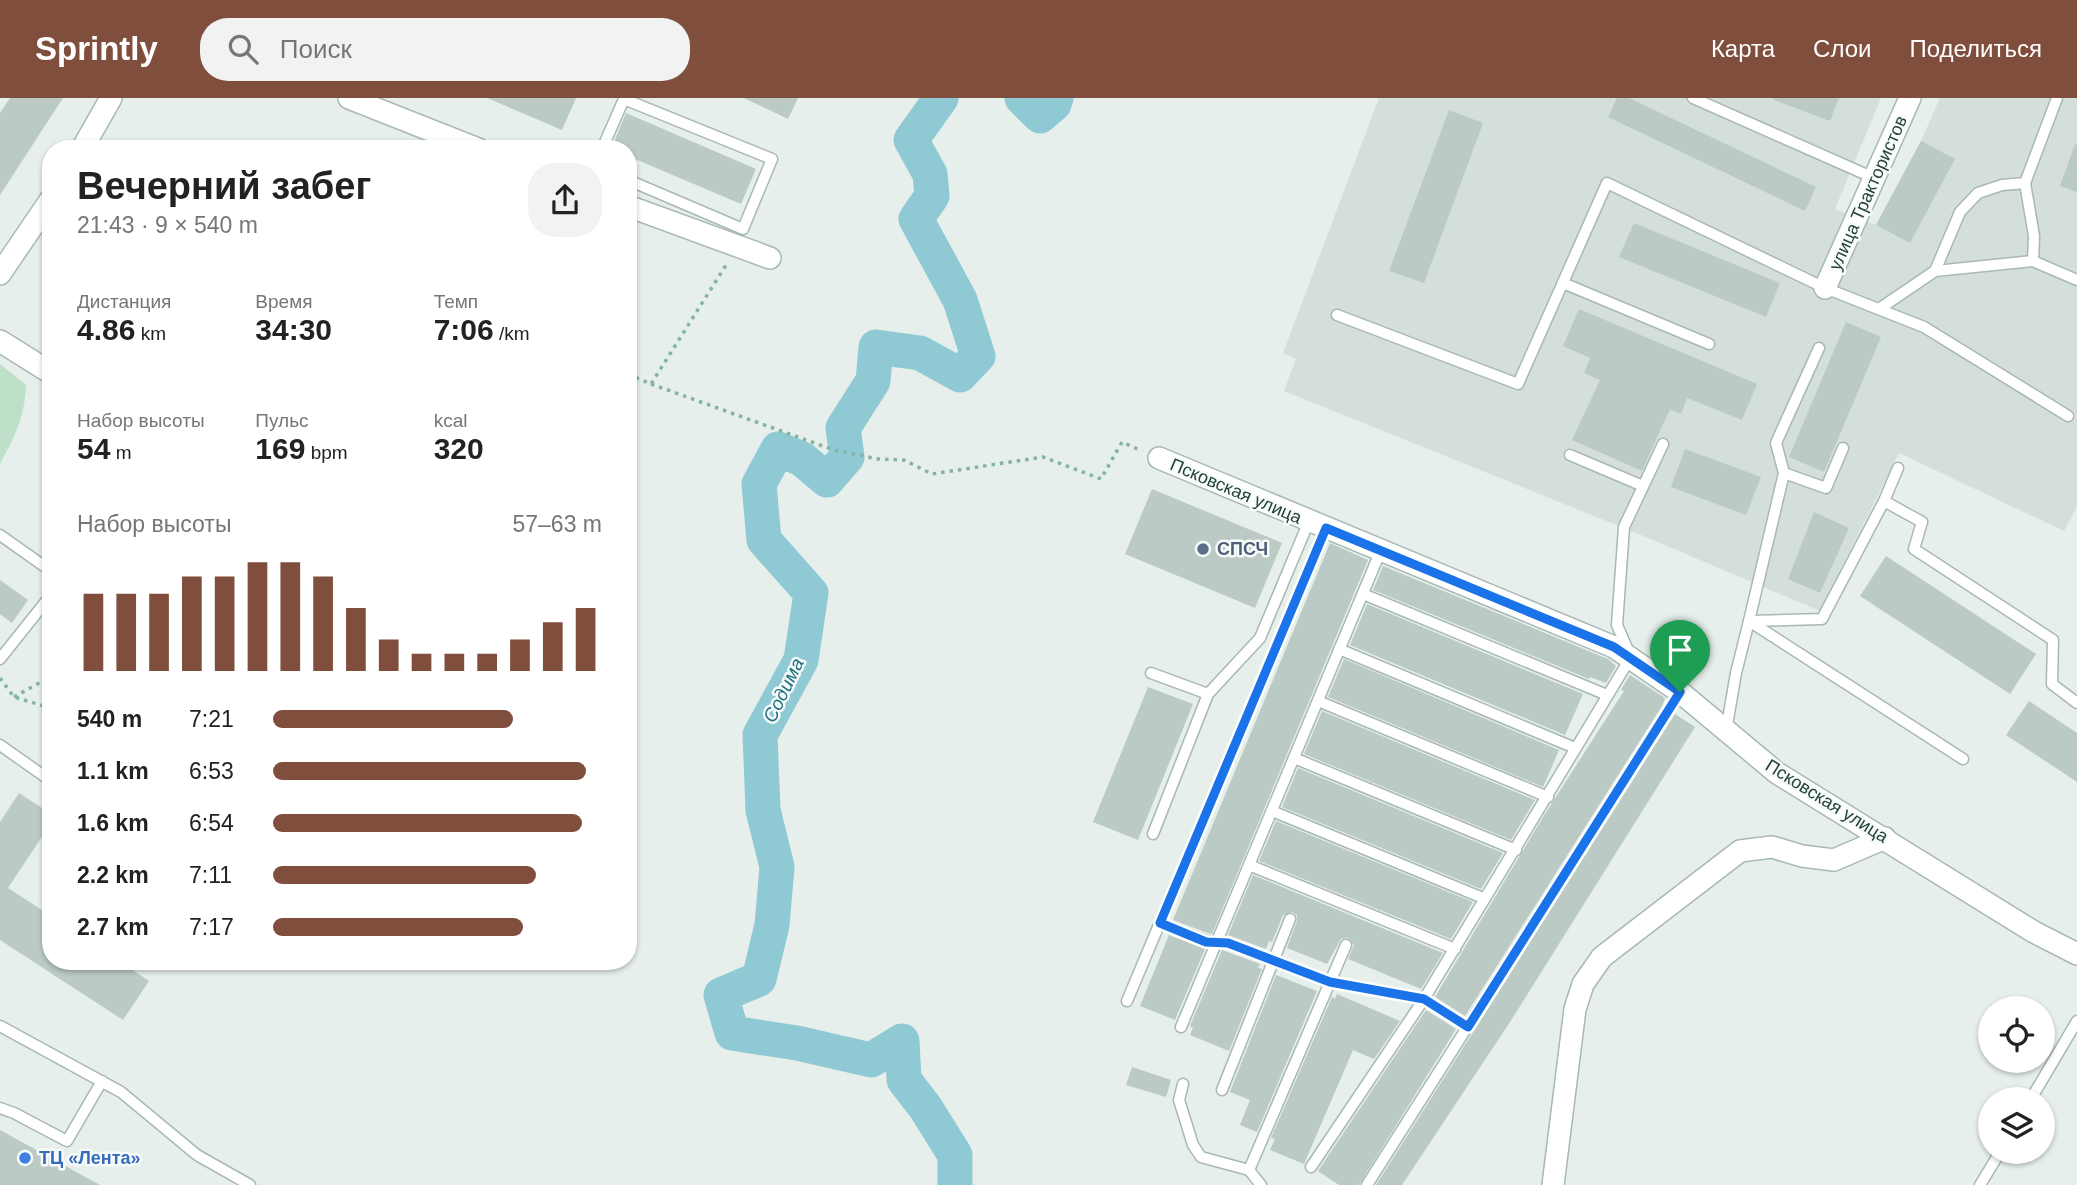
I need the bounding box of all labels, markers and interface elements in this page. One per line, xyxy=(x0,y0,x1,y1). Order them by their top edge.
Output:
search box xyxy=(200,18,690,81)
text: Sprintly xyxy=(35,30,158,67)
icon: search xyxy=(224,30,262,68)
text: Поиск xyxy=(280,34,352,64)
text: Карта xyxy=(1711,35,1775,62)
text: Слои xyxy=(1813,35,1871,62)
text: Поделиться xyxy=(1909,35,2042,62)
street label: улица Трактористов xyxy=(1825,113,1911,273)
button: share xyxy=(528,163,602,237)
text: Вечерний забег xyxy=(77,165,371,207)
text: 21:43 · 9 × 540 m xyxy=(77,212,258,238)
text: Дистанция xyxy=(77,291,171,312)
text: Время xyxy=(255,291,313,312)
text: Темп xyxy=(434,291,478,312)
text: 4.86 xyxy=(77,313,135,346)
text: 34:30 xyxy=(255,313,332,346)
text: 7:06 xyxy=(434,313,494,346)
text: km xyxy=(135,323,166,344)
text: /km xyxy=(494,323,530,344)
text: Набор высоты xyxy=(77,410,205,431)
text: Пульс xyxy=(255,410,309,431)
text: kcal xyxy=(434,410,467,431)
text: 54 xyxy=(77,432,110,465)
text: 169 xyxy=(255,432,305,465)
text: 320 xyxy=(434,432,484,465)
text: m xyxy=(110,442,131,463)
text: bpm xyxy=(305,442,348,463)
street label: Псковская улица xyxy=(1167,454,1306,528)
text: Набор высоты xyxy=(77,511,231,537)
text: 57–63 m xyxy=(512,511,602,537)
place label: СПСЧ xyxy=(1217,539,1268,559)
marker: СПСЧ xyxy=(1195,541,1211,557)
pin xyxy=(1650,620,1710,692)
icon: arrive xyxy=(1661,631,1699,669)
water label: Содима xyxy=(759,655,808,726)
text: 540 m xyxy=(77,706,142,732)
text: 7:21 xyxy=(189,706,234,732)
street label: Псковская улица xyxy=(1762,755,1893,847)
text: 1.1 km xyxy=(77,758,149,784)
text: 6:53 xyxy=(189,758,234,784)
text: 1.6 km xyxy=(77,810,149,836)
text: 6:54 xyxy=(189,810,234,836)
text: 2.2 km xyxy=(77,862,149,888)
text: 7:11 xyxy=(189,862,232,888)
text: 2.7 km xyxy=(77,914,149,940)
text: 7:17 xyxy=(189,914,234,940)
map controls xyxy=(1978,996,2055,1164)
button: locate xyxy=(1978,996,2055,1073)
button: layers xyxy=(1978,1087,2055,1164)
place label: ТЦ «Лента» xyxy=(39,1148,141,1168)
marker: ТЦ «Лента» xyxy=(17,1150,33,1166)

